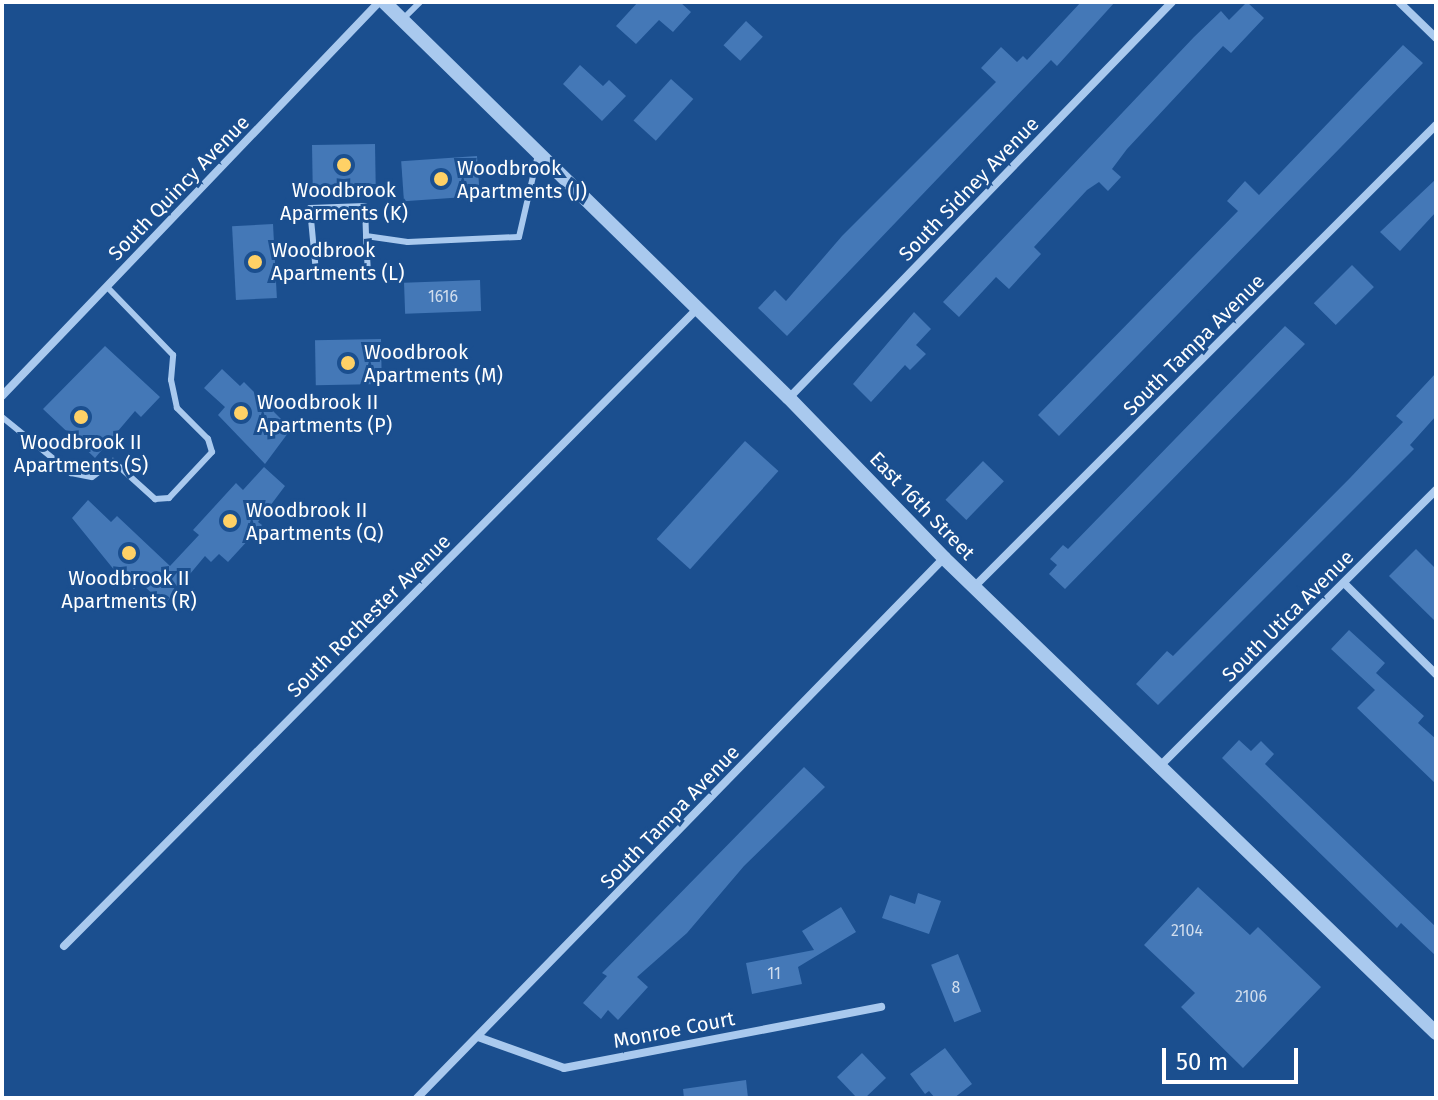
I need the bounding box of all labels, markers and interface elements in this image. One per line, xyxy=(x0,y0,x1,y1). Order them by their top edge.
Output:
street label: South Quincy Avenue xyxy=(104,110,254,266)
street label: South Sidney Avenue xyxy=(894,112,1044,266)
marker: Woodbrook Aparments (K) xyxy=(335,156,353,174)
place label: Woodbrook Apartments (J) xyxy=(457,156,587,203)
marker: Woodbrook Apartments (J) xyxy=(432,170,450,188)
place label: Woodbrook Aparments (K) xyxy=(280,178,408,225)
place label: Woodbrook Apartments (L) xyxy=(271,238,404,285)
marker: Woodbrook Apartments (L) xyxy=(246,253,264,271)
street label: South Tampa Avenue xyxy=(1118,269,1270,421)
house number: 1616 xyxy=(428,287,458,307)
place label: Woodbrook Apartments (M) xyxy=(364,340,503,387)
marker: Woodbrook Apartments (M) xyxy=(339,354,357,372)
place label: Woodbrook II Apartments (P) xyxy=(257,390,392,437)
marker: Woodbrook II Apartments (P) xyxy=(232,404,250,422)
marker: Woodbrook II Apartments (S) xyxy=(72,408,90,426)
place label: Woodbrook II Apartments (S) xyxy=(14,430,148,477)
street label: East 16th Street xyxy=(864,447,980,565)
place label: Woodbrook II Apartments (Q) xyxy=(246,498,383,545)
marker: Woodbrook II Apartments (Q) xyxy=(221,512,239,530)
street label: South Rochester Avenue xyxy=(282,529,456,703)
marker: Woodbrook II Apartments (R) xyxy=(120,544,138,562)
street label: South Utica Avenue xyxy=(1217,545,1359,687)
place label: Woodbrook II Apartments (R) xyxy=(61,566,197,613)
street label: South Tampa Avenue xyxy=(595,740,745,894)
house number: 2104 xyxy=(1171,921,1203,941)
house number: 11 xyxy=(767,964,781,984)
house number: 8 xyxy=(952,978,960,998)
house number: 2106 xyxy=(1235,987,1267,1007)
street label: Monroe Court xyxy=(611,1006,737,1054)
scale bar xyxy=(1166,1032,1302,1082)
text: 50 m xyxy=(1176,1048,1228,1076)

